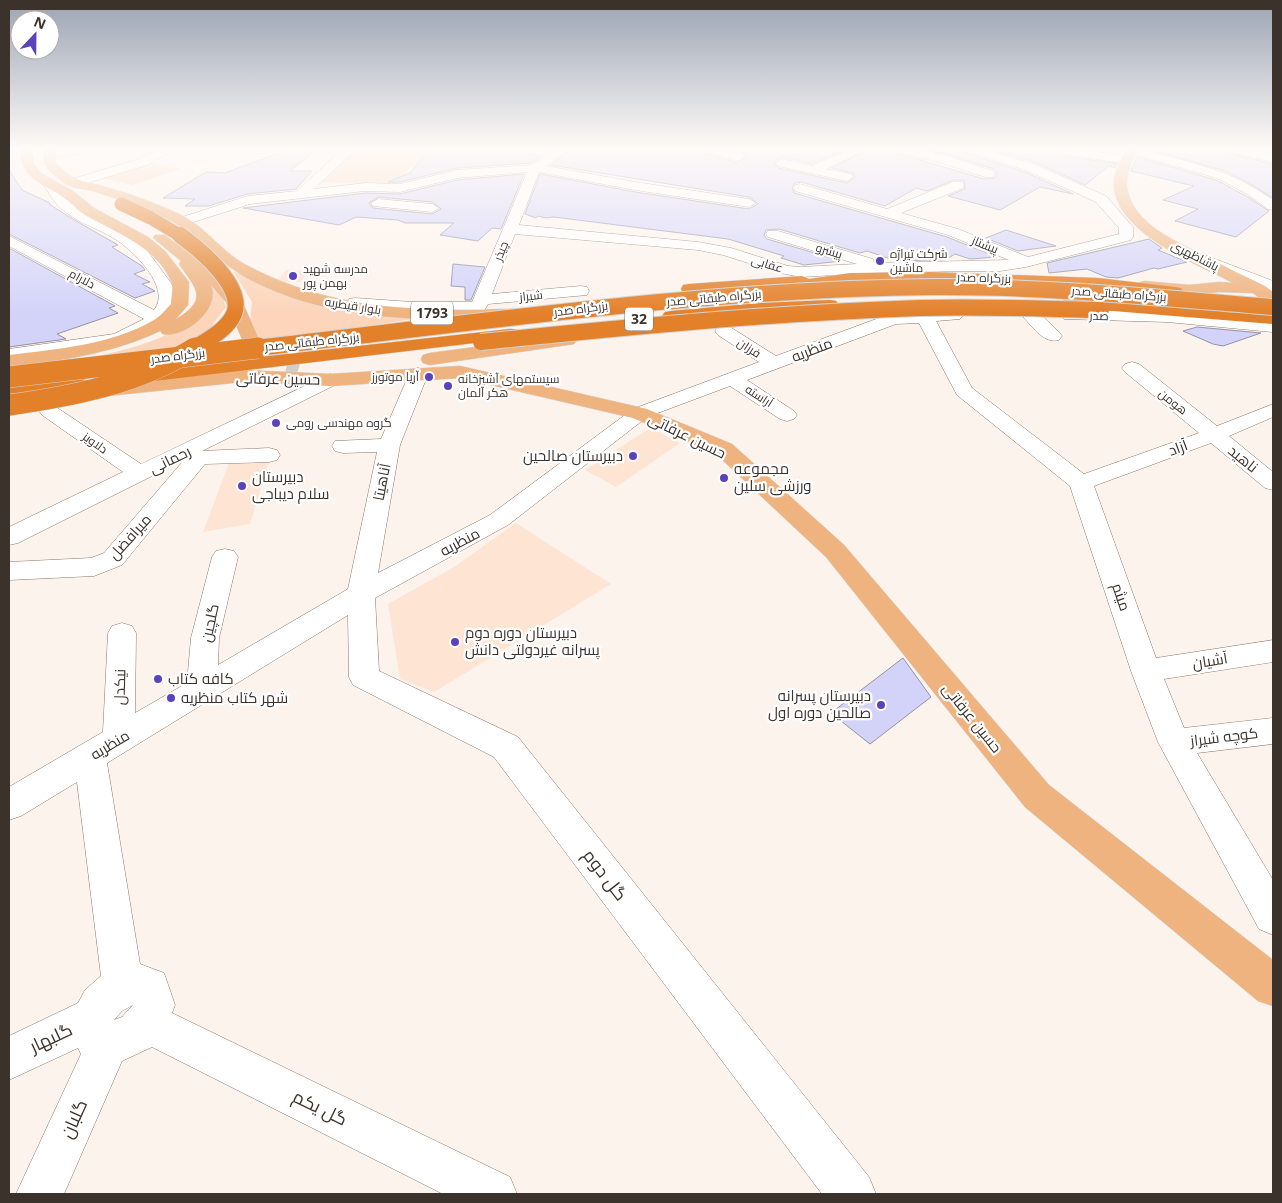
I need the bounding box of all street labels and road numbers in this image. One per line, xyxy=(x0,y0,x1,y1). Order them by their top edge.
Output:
street label: پیشتاز xyxy=(968,231,1002,259)
street label: پاشاظهری xyxy=(1168,236,1223,276)
street label: چیذر xyxy=(489,238,513,264)
street label: پیشرو xyxy=(813,238,845,264)
street label: عقابی xyxy=(749,251,785,276)
street label: دلارام xyxy=(66,265,99,293)
street label: بزرگراه صدر xyxy=(956,268,1012,287)
street label: بزرگراه طبقاتی صدر xyxy=(1070,282,1167,305)
street label: بزرگراه طبقاتی صدر xyxy=(665,285,762,310)
street label: شیراز xyxy=(517,286,544,305)
street label: بلوار قیطریه xyxy=(324,293,382,318)
street label: بزرگراه صدر xyxy=(552,297,609,320)
road number: 1793 xyxy=(411,302,453,324)
street label: صدر xyxy=(1088,307,1109,324)
road number: 32 xyxy=(625,308,653,330)
street label: بزرگراه طبقاتی صدر xyxy=(263,328,360,355)
street label: منظریه xyxy=(788,332,835,366)
street label: فرزان xyxy=(734,334,764,362)
street label: بزرگراه صدر xyxy=(149,344,206,367)
street label: حسین عرفاتی xyxy=(236,367,320,390)
street label: آراسته xyxy=(742,380,777,411)
street label: هومن xyxy=(1155,385,1191,418)
street label: حسین عرفاتی xyxy=(645,408,730,463)
street label: دلاویز xyxy=(79,427,111,457)
street label: آزاد xyxy=(1165,434,1190,460)
street label: رحمانی xyxy=(145,440,194,479)
street label: ناهید xyxy=(1225,440,1263,476)
street label: آناهیتا xyxy=(368,461,394,502)
street label: میرافضل xyxy=(103,509,156,564)
street label: منظریه xyxy=(436,522,483,560)
street label: میثم xyxy=(1107,580,1136,614)
street label: گلچین xyxy=(195,602,224,644)
street label: آشیان xyxy=(1191,647,1229,674)
street label: نیکدل xyxy=(109,669,129,705)
street label: حسین عرفاتی xyxy=(938,678,1007,757)
street label: کوچه شیراز xyxy=(1188,722,1259,751)
street label: منظریه xyxy=(86,725,133,764)
street label: گل دوم xyxy=(577,844,633,906)
street label: گلبهار xyxy=(24,1017,76,1058)
street label: گل یکم xyxy=(289,1084,352,1131)
street label: گلبان xyxy=(54,1095,92,1142)

